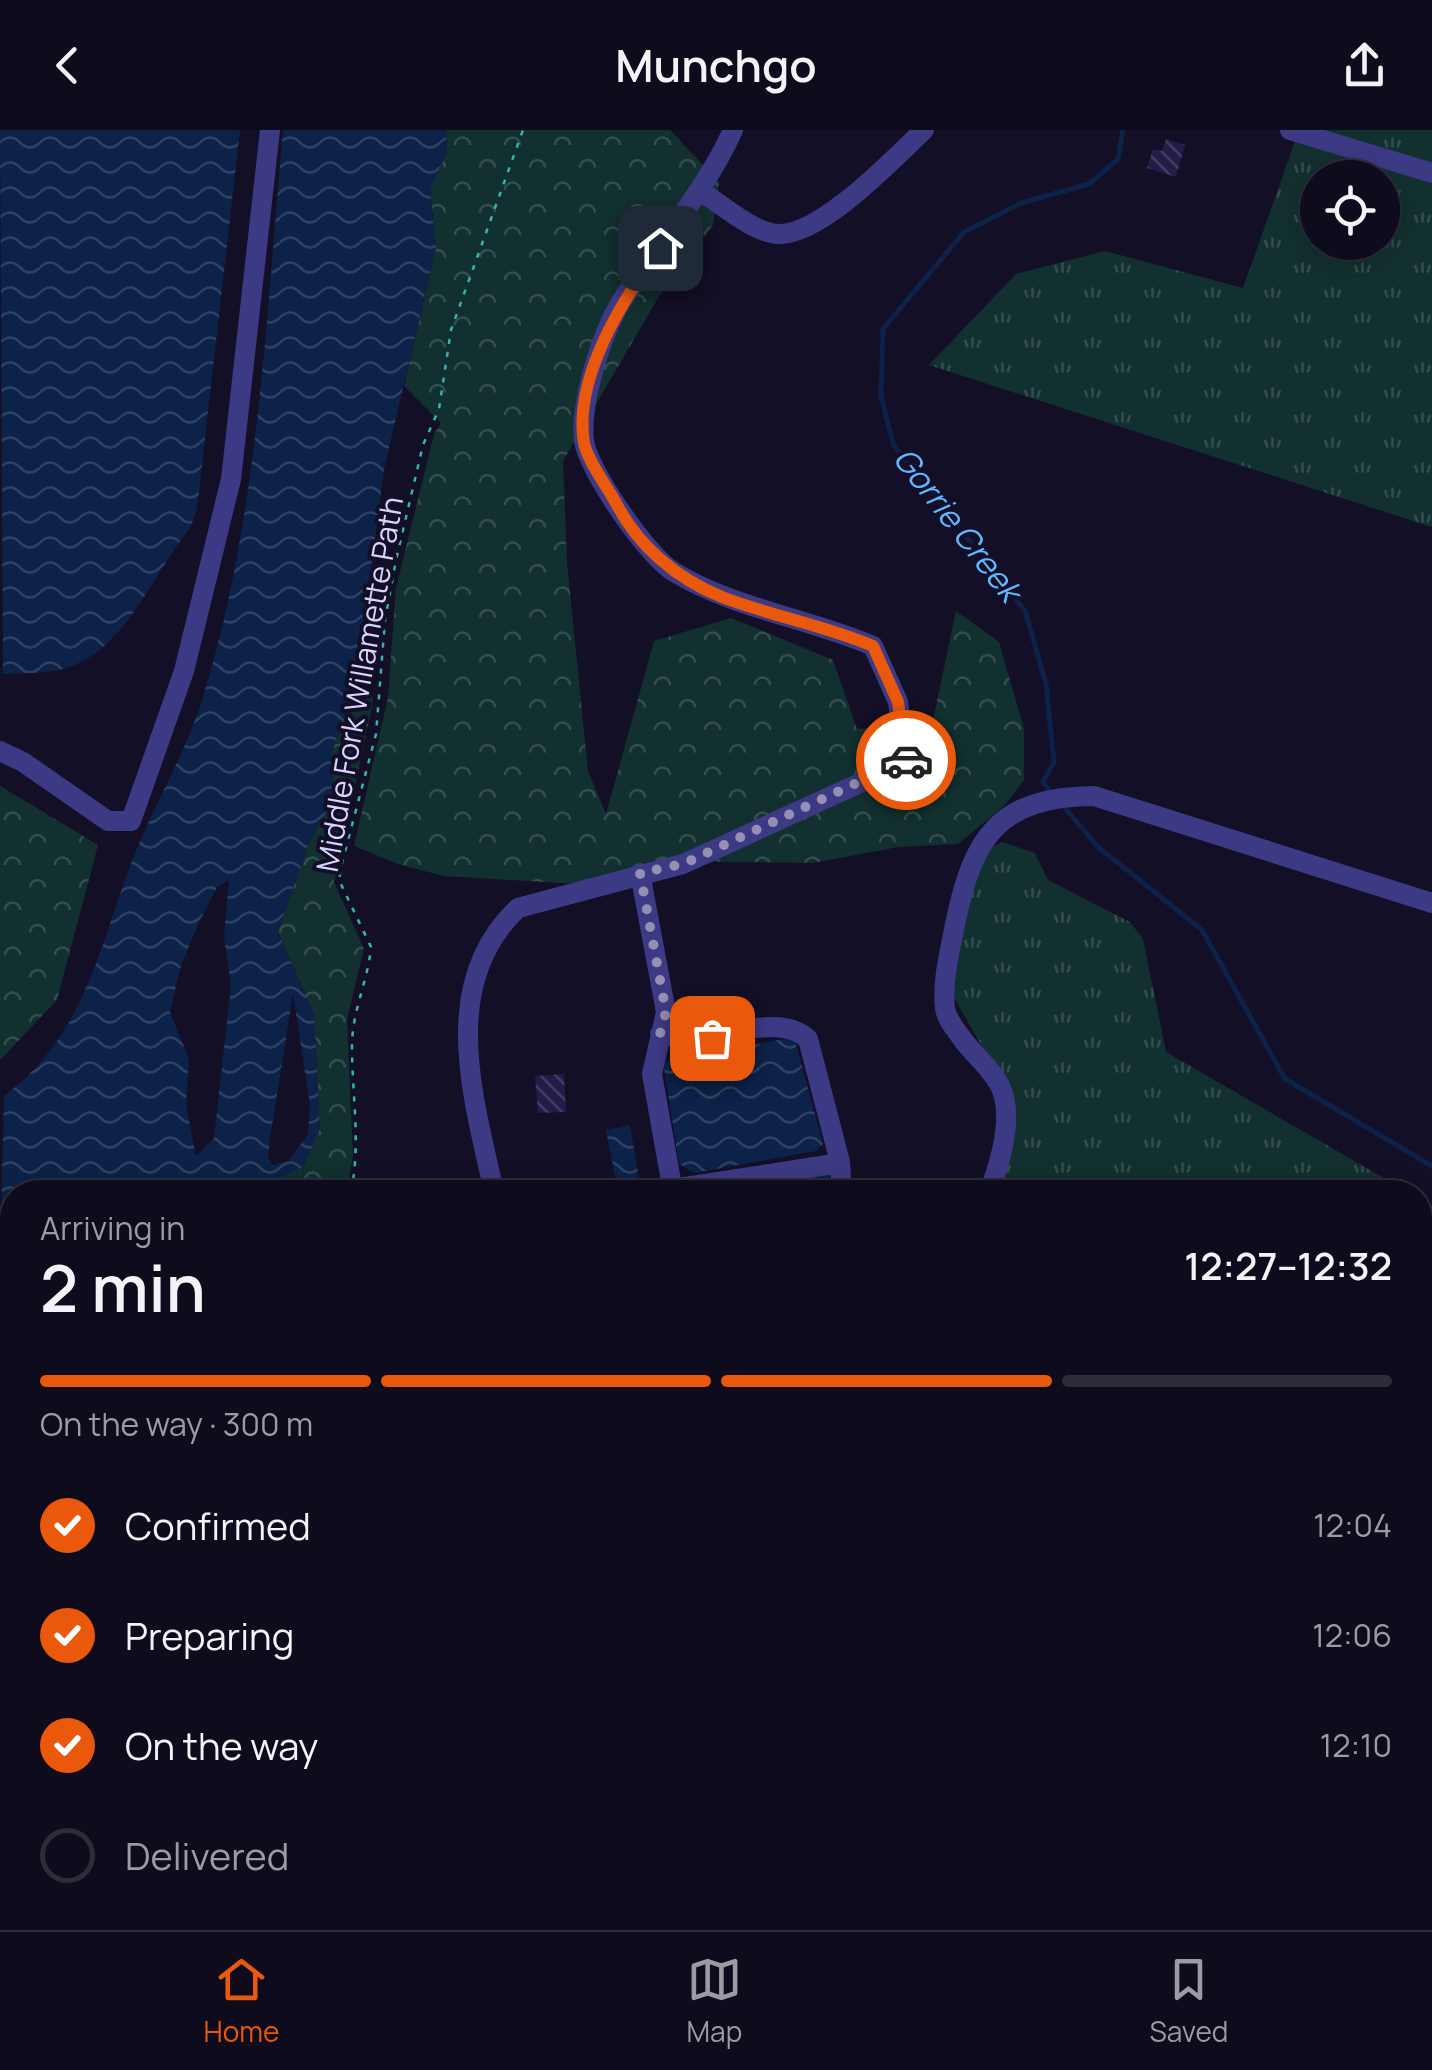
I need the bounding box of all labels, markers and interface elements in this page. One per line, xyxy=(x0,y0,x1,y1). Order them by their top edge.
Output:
text: Munchgo xyxy=(615,34,817,96)
icon: back xyxy=(40,38,95,93)
icon: share xyxy=(1337,38,1392,93)
map controls xyxy=(1300,160,1400,260)
button: locate xyxy=(1300,160,1400,260)
pin xyxy=(618,206,703,291)
icon: home xyxy=(633,221,688,276)
water label: Gorrie Creek xyxy=(884,438,1035,614)
street label: Middle Fork Willamette Path xyxy=(306,493,412,875)
courier xyxy=(856,710,956,810)
icon: car xyxy=(879,733,934,788)
pin xyxy=(670,996,755,1081)
icon: bag xyxy=(685,1011,740,1066)
text: Arriving in xyxy=(40,1206,185,1250)
text: 12:27–12:32 xyxy=(1184,1239,1392,1291)
text: 2 min xyxy=(40,1243,206,1332)
text: On the way · 300 m xyxy=(40,1402,313,1446)
icon: check xyxy=(40,1498,95,1553)
text: Confirmed xyxy=(125,1499,311,1551)
text: 12:04 xyxy=(1313,1503,1392,1547)
icon: check xyxy=(40,1608,95,1663)
text: Preparing xyxy=(125,1609,294,1661)
text: 12:06 xyxy=(1312,1613,1392,1657)
icon: check xyxy=(40,1718,95,1773)
text: On the way xyxy=(125,1719,318,1771)
text: 12:10 xyxy=(1320,1723,1392,1767)
text: Delivered xyxy=(125,1829,289,1881)
tab: Home xyxy=(204,1952,279,2050)
tab: Map xyxy=(687,1952,742,2050)
tab: Saved xyxy=(1149,1952,1228,2050)

